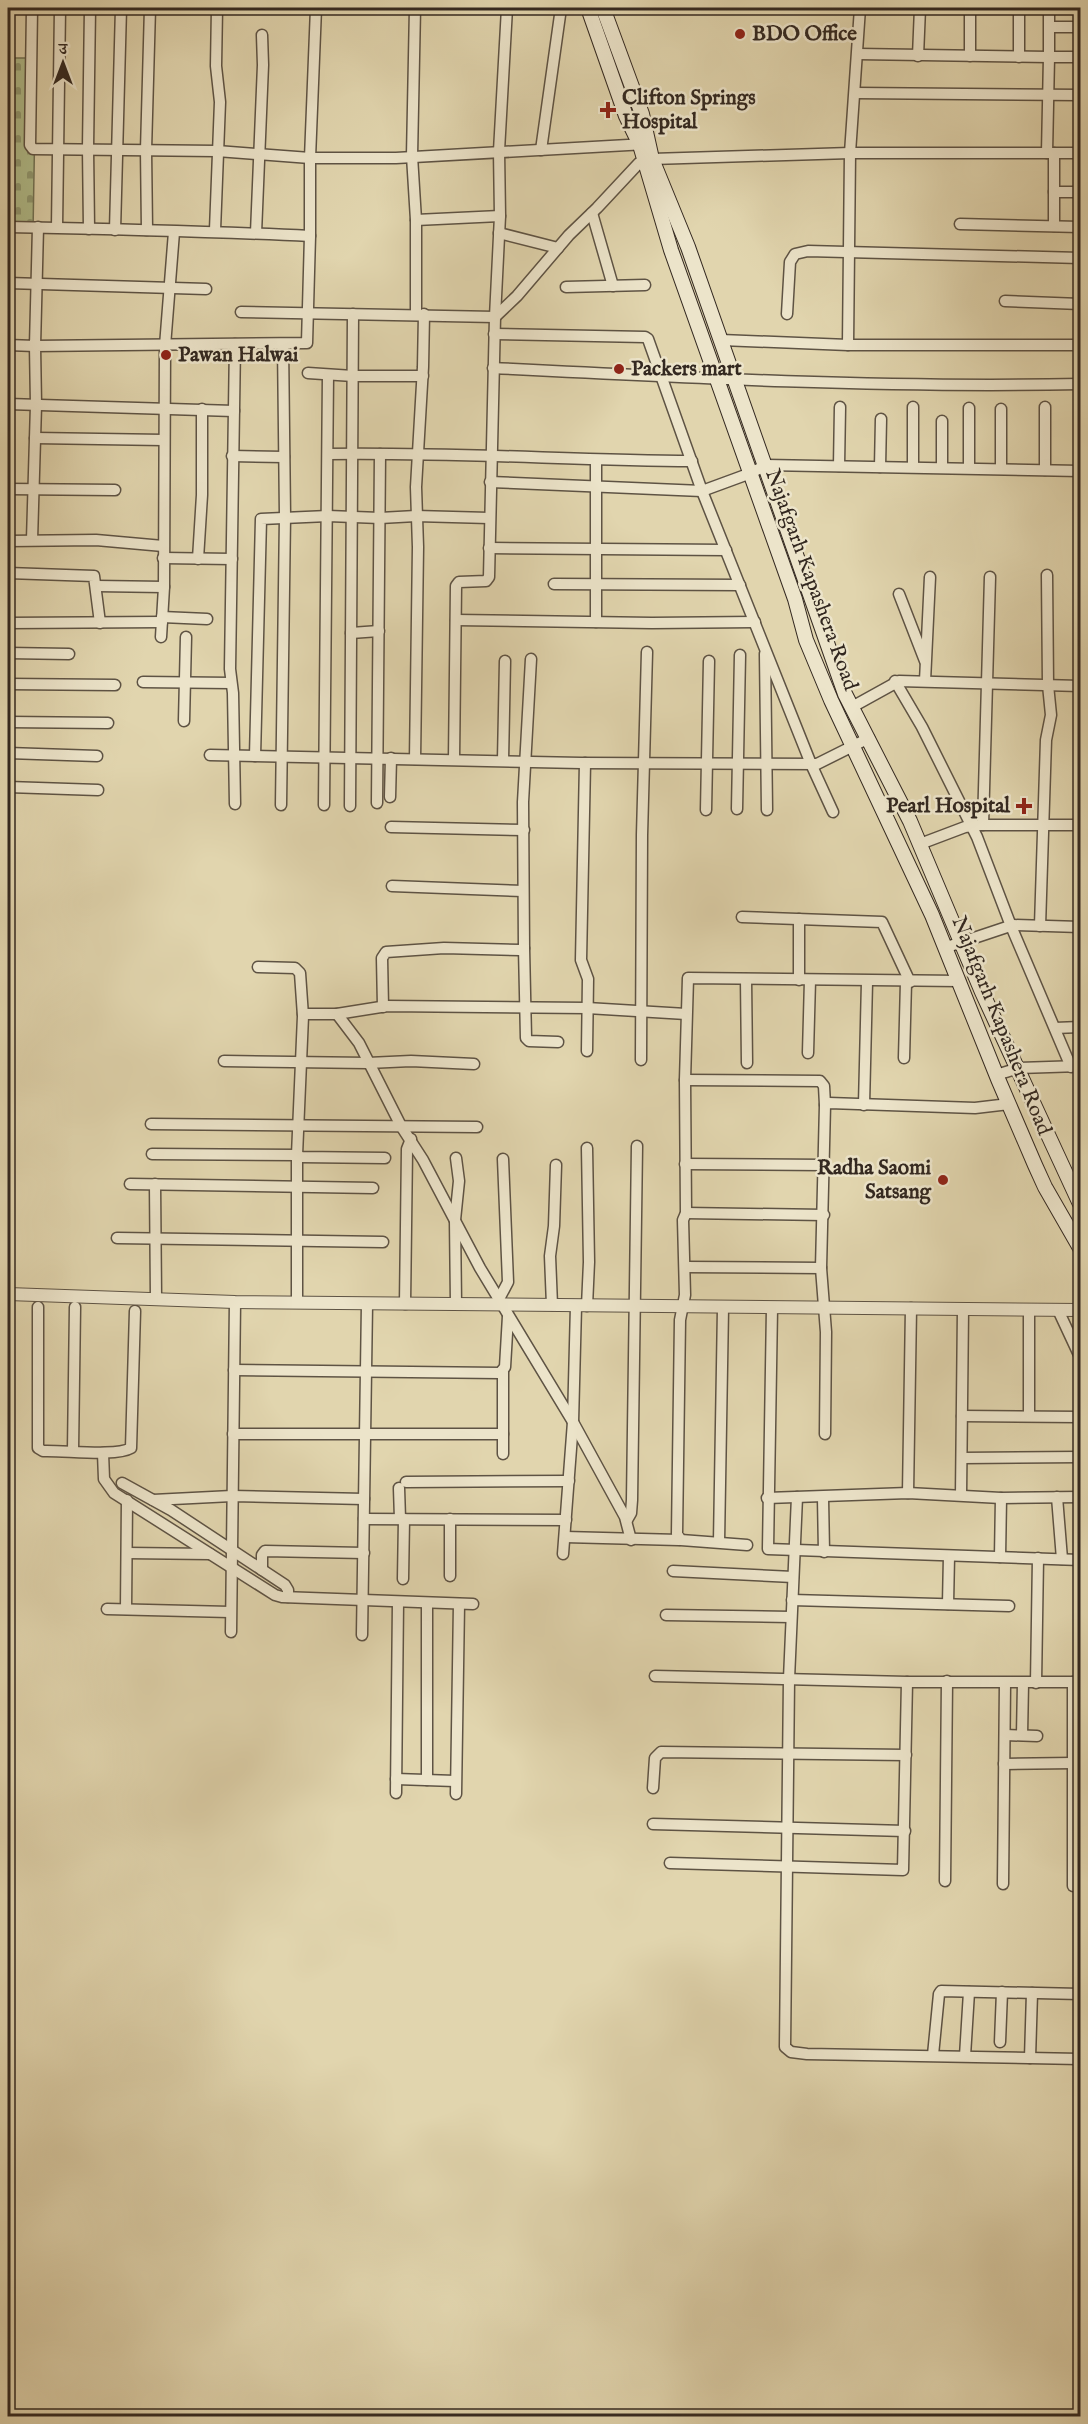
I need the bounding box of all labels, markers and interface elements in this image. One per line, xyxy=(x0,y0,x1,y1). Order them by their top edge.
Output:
place label: BDO Office xyxy=(752,21,857,48)
marker: BDO Office xyxy=(733,27,747,41)
north arrow xyxy=(33,33,93,93)
text: उ xyxy=(58,40,69,60)
place label: Clifton Springs Hospital xyxy=(622,85,756,136)
marker: Clifton Springs Hospital xyxy=(599,101,617,119)
place label: Pawan Halwai xyxy=(178,342,299,369)
marker: Pawan Halwai xyxy=(159,348,173,362)
place label: Packers mart xyxy=(631,356,743,383)
marker: Packers mart xyxy=(612,362,626,376)
street label: Najafgarh Kapashera Road xyxy=(758,465,864,695)
place label: Pearl Hospital xyxy=(886,793,1011,820)
marker: Pearl Hospital xyxy=(1015,797,1033,815)
street label: Najafgarh Kapashera Road xyxy=(945,913,1058,1140)
place label: Radha Saomi Satsang xyxy=(817,1155,932,1206)
marker: Radha Saomi Satsang xyxy=(936,1173,950,1187)

